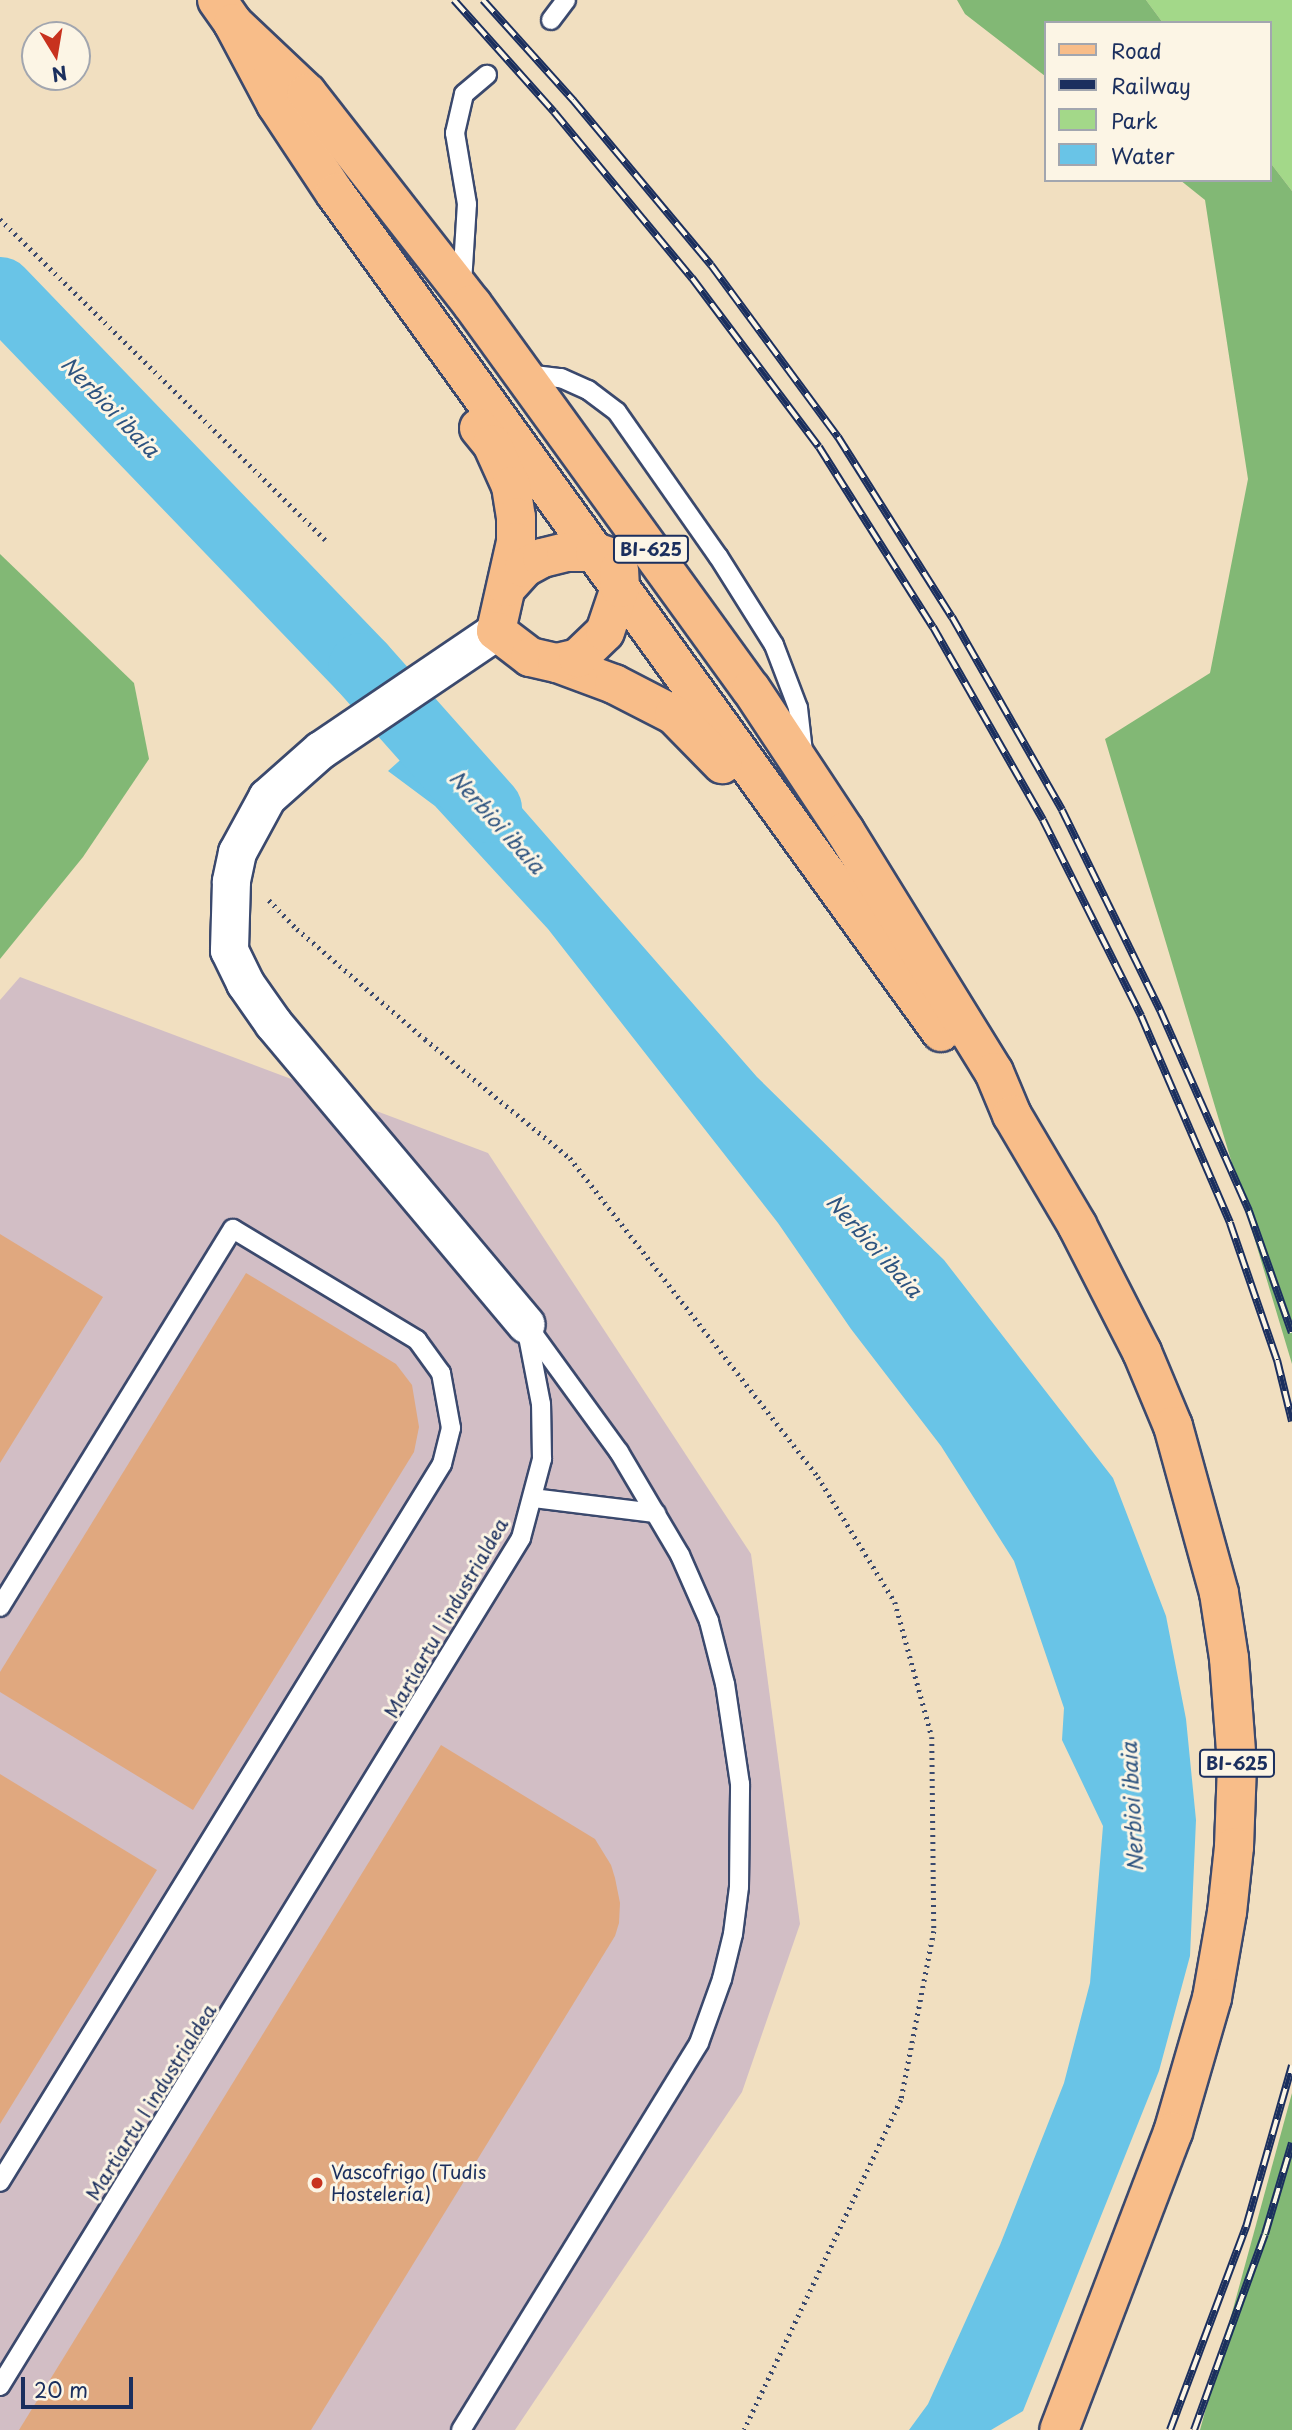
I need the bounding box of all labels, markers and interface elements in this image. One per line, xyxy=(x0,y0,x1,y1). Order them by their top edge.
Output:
north arrow xyxy=(21,21,91,91)
legend xyxy=(1044,21,1271,182)
text: Road xyxy=(1111,34,1162,66)
text: N xyxy=(50,59,70,90)
text: Railway xyxy=(1111,69,1191,101)
text: Park xyxy=(1111,104,1158,136)
text: Water xyxy=(1111,139,1174,171)
water label: Nerbioi ibaia xyxy=(57,351,165,461)
road number: BI-625 xyxy=(612,534,690,564)
water label: Nerbioi ibaia xyxy=(445,764,551,878)
water label: Nerbioi ibaia xyxy=(822,1188,928,1302)
street label: Martiartu I industrialdea xyxy=(379,1514,513,1722)
water label: Nerbioi ibaia xyxy=(1115,1742,1147,1872)
road number: BI-625 xyxy=(1198,1748,1276,1778)
street label: Martiartu I industrialdea xyxy=(81,1999,221,2205)
place label: Vascofrigo (Tudis Hostelería) xyxy=(331,2161,486,2205)
marker: Vascofrigo (Tudis Hostelería) xyxy=(309,2175,325,2191)
scale bar xyxy=(24,2364,136,2408)
text: 20 m xyxy=(34,2373,88,2405)

